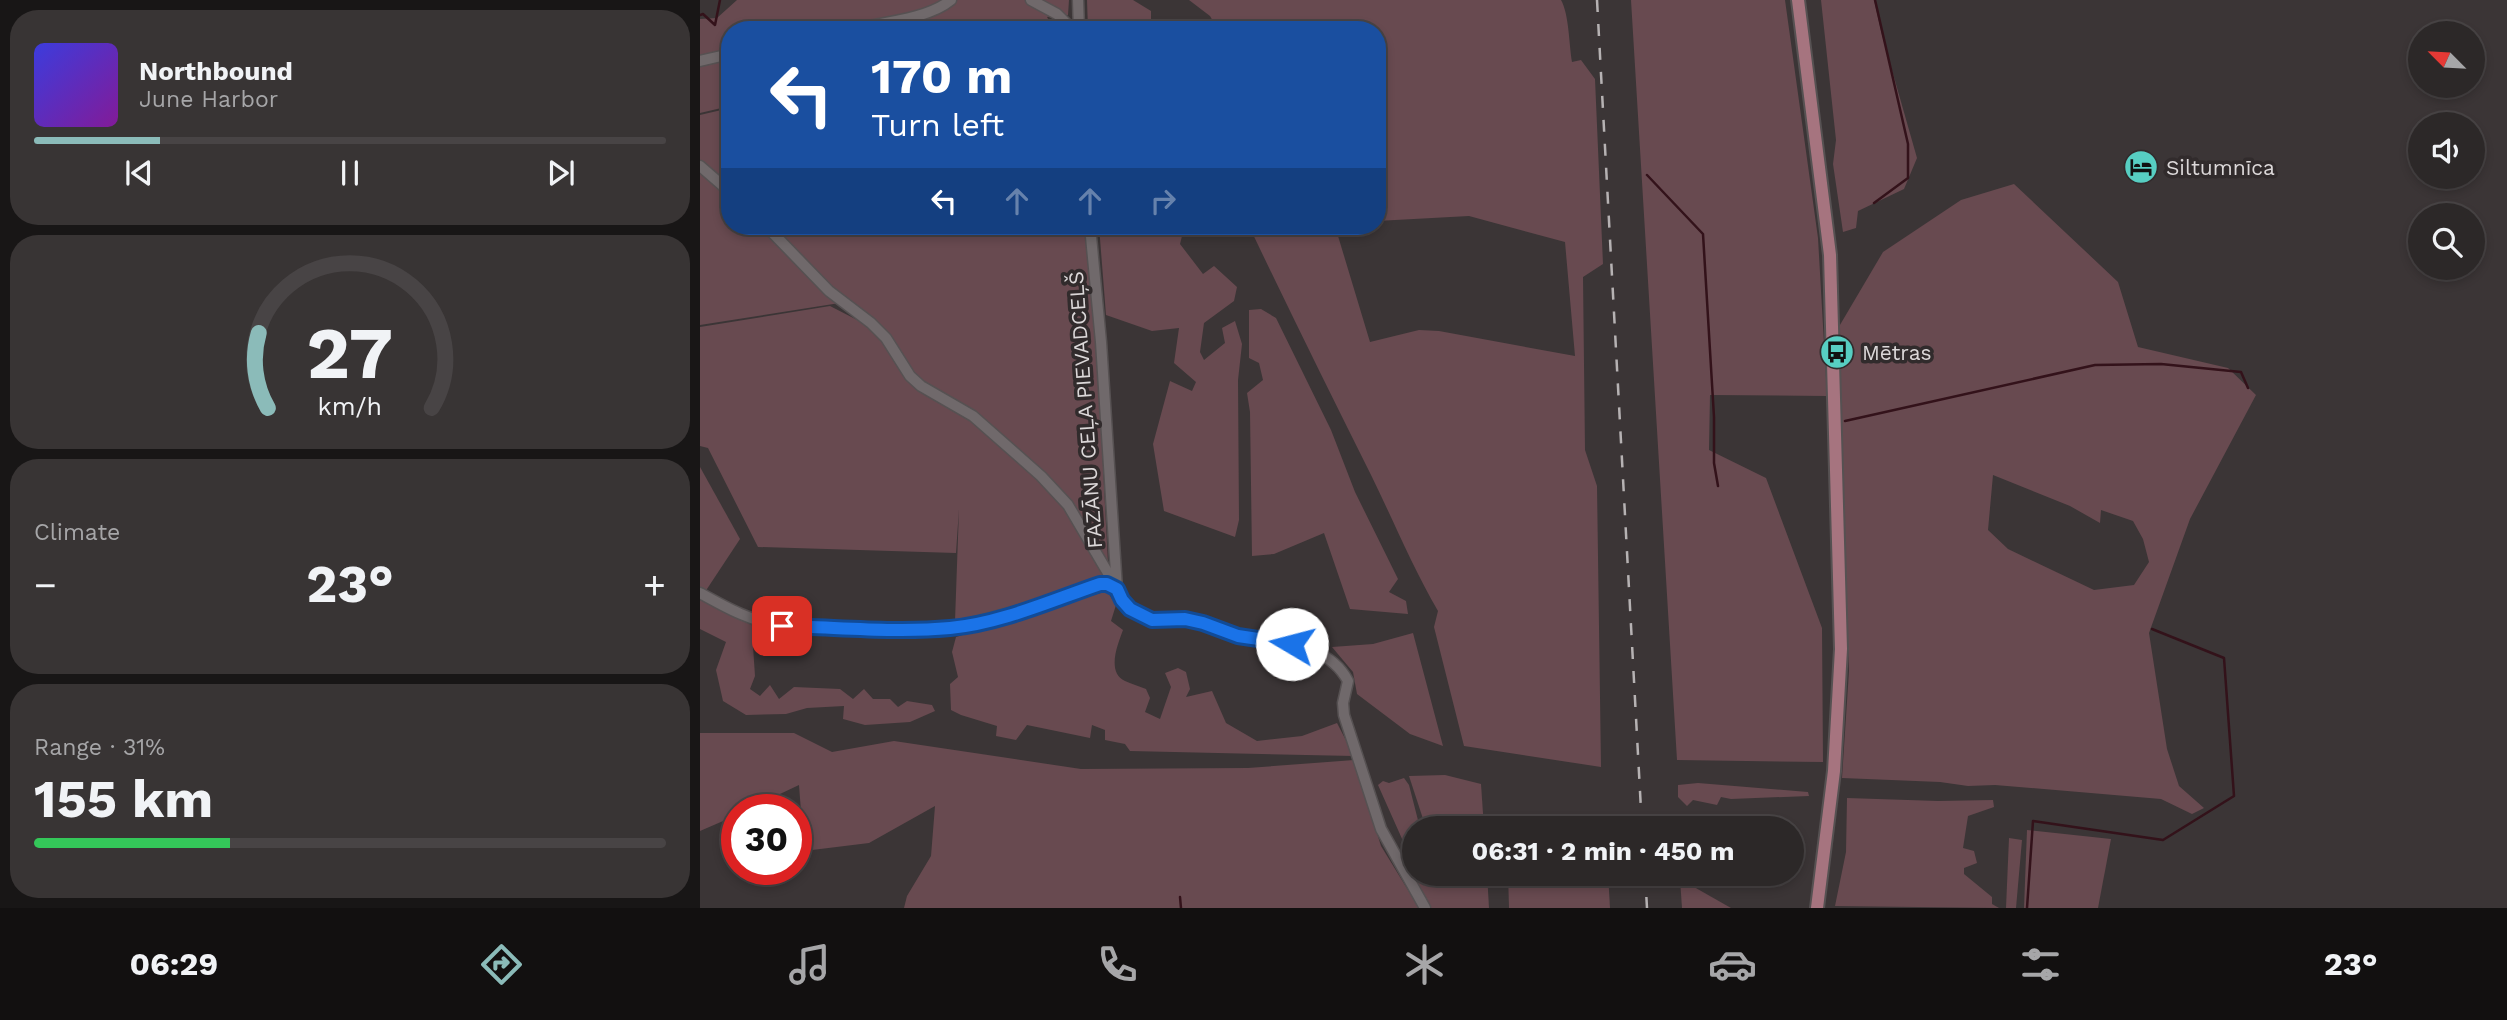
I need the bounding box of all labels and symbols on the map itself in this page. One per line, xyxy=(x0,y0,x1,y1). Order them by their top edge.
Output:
north arrow xyxy=(2408,21,2485,98)
hotel icon: Siltumnīca xyxy=(2122,148,2160,186)
place label: Siltumnīca xyxy=(2166,155,2275,180)
street label: FAZĀNU CEĻA PIEVADCEĻŠ xyxy=(1063,271,1107,549)
bus stop icon: Mētras xyxy=(1818,333,1856,371)
place label: Mētras xyxy=(1862,340,1932,365)
pin xyxy=(752,596,812,656)
position arrow xyxy=(1255,607,1329,681)
speed limit sign: 30 xyxy=(721,794,812,885)

